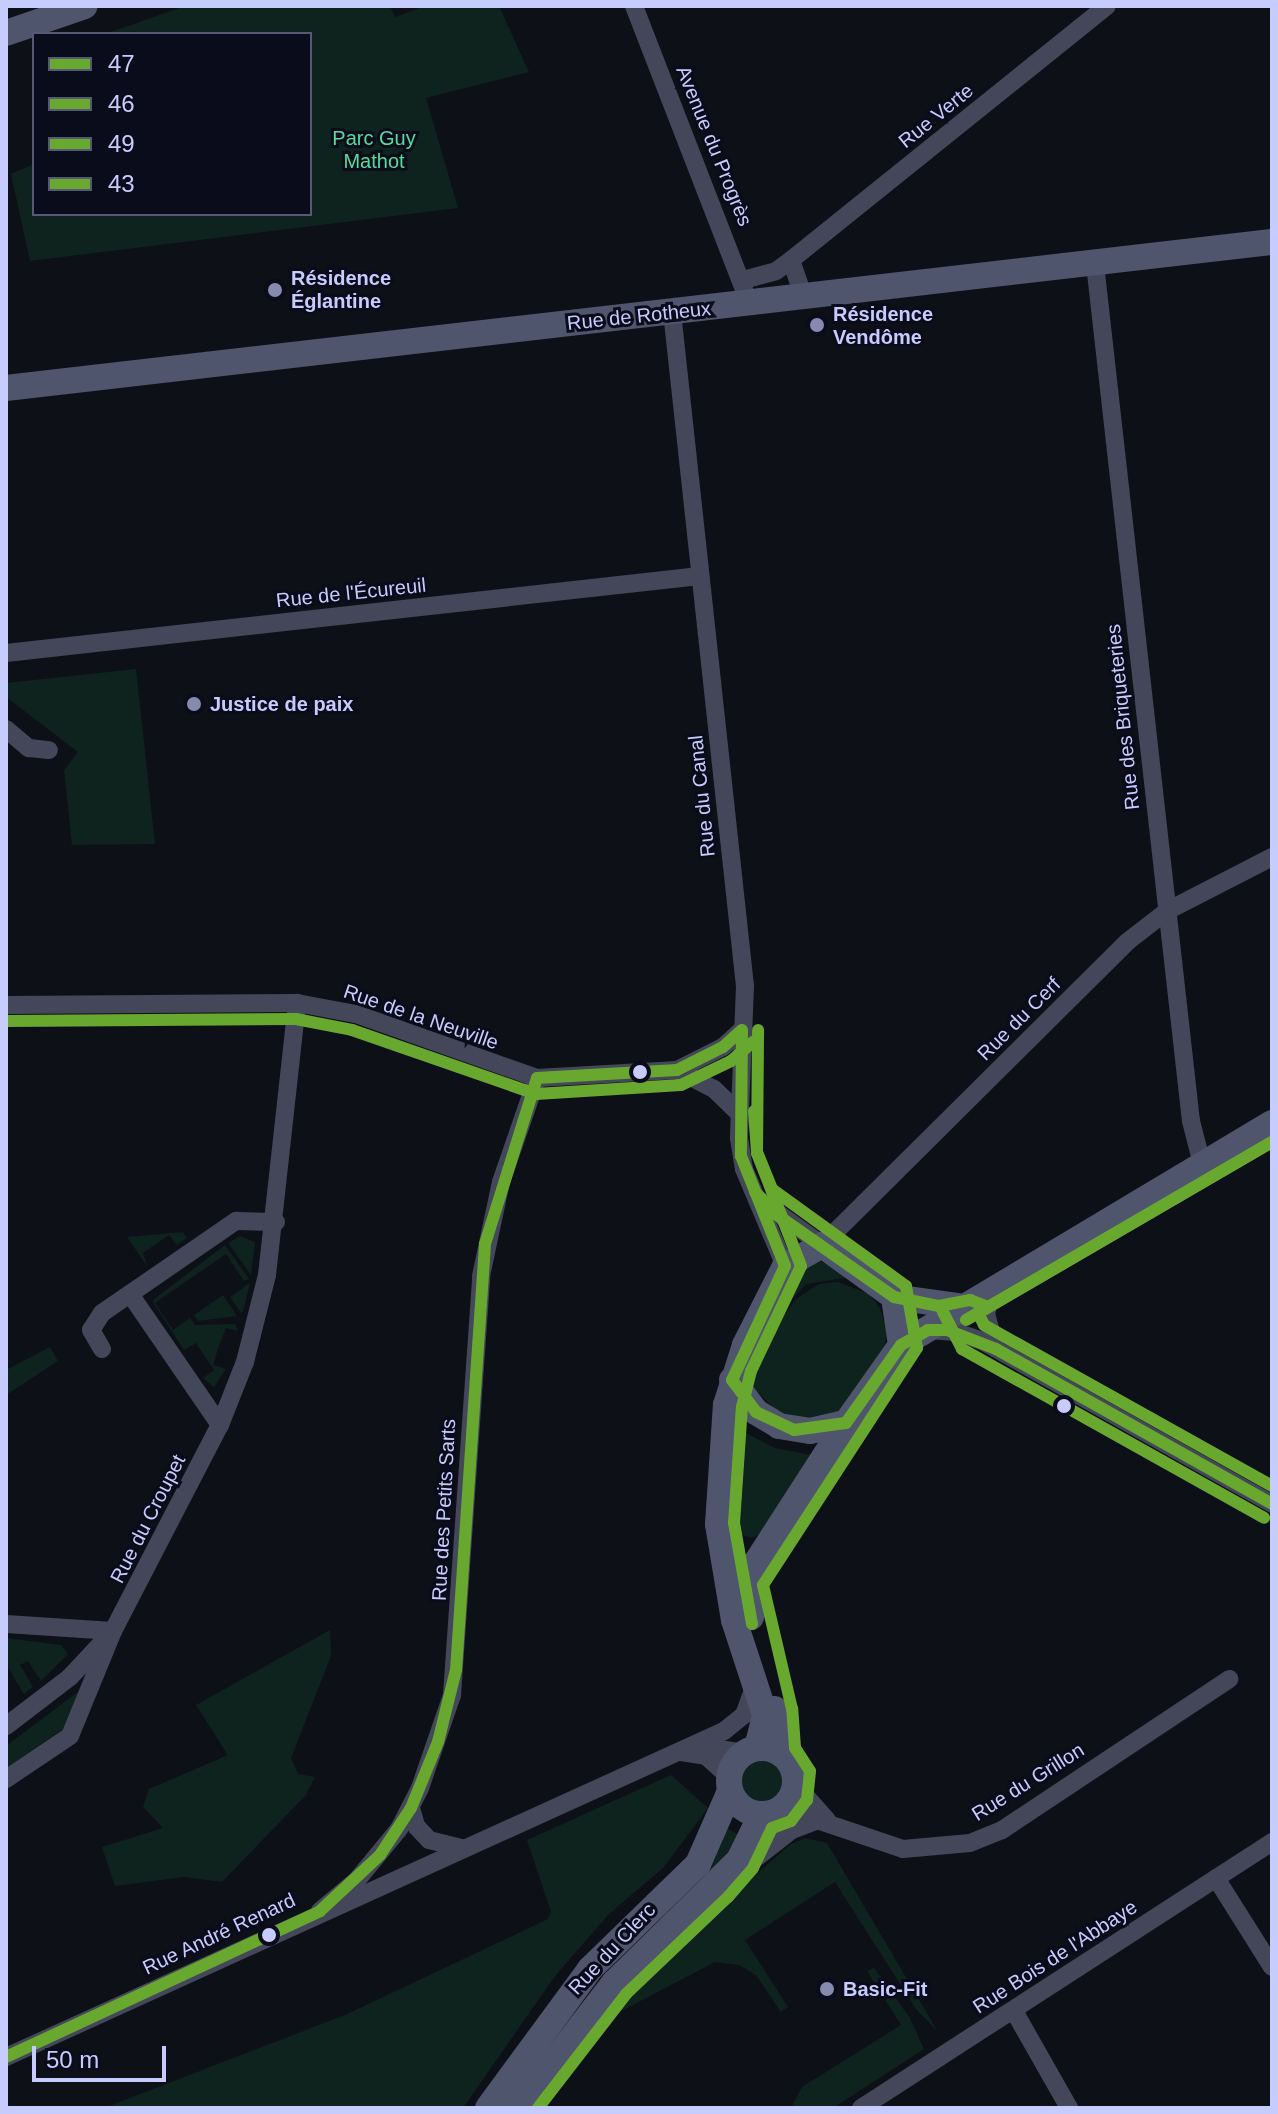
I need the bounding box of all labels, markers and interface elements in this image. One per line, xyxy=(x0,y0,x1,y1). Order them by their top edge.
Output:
legend xyxy=(32,32,312,216)
text: 47 xyxy=(108,50,135,77)
street label: Avenue du Progrès xyxy=(671,62,757,230)
street label: Rue Verte xyxy=(894,79,978,153)
text: 46 xyxy=(108,90,135,117)
park label: Parc Guy Mathot xyxy=(332,127,416,174)
text: 49 xyxy=(108,130,135,157)
text: 43 xyxy=(108,170,135,197)
place label: Résidence Églantine xyxy=(291,266,391,313)
marker: Résidence Églantine xyxy=(266,281,284,299)
street label: Rue de Rotheux xyxy=(566,297,712,335)
place label: Résidence Vendôme xyxy=(833,302,933,349)
marker: Résidence Vendôme xyxy=(808,316,826,334)
street label: Rue de l'Écureuil xyxy=(275,573,427,613)
street label: Rue des Briqueteries xyxy=(1101,623,1145,811)
place label: Justice de paix xyxy=(210,692,353,716)
marker: Justice de paix xyxy=(185,695,203,713)
street label: Rue du Canal xyxy=(684,734,720,858)
street label: Rue du Cerf xyxy=(972,972,1066,1066)
street label: Rue de la Neuville xyxy=(340,979,502,1055)
unlabelled marker xyxy=(632,1064,648,1080)
unlabelled marker xyxy=(1056,1398,1072,1414)
street label: Rue des Petits Sarts xyxy=(427,1418,461,1602)
street label: Rue du Croupet xyxy=(105,1451,191,1587)
street label: Rue du Grillon xyxy=(967,1738,1089,1826)
street label: Rue André Renard xyxy=(138,1888,300,1980)
street label: Rue Bois de l'Abbaye xyxy=(969,1895,1141,2019)
street label: Rue du Clerc xyxy=(563,1898,661,2000)
unlabelled marker xyxy=(261,1927,277,1943)
place label: Basic-Fit xyxy=(843,1977,927,2001)
marker: Basic-Fit xyxy=(818,1980,836,1998)
scale bar xyxy=(36,2030,170,2080)
text: 50 m xyxy=(46,2046,99,2073)

